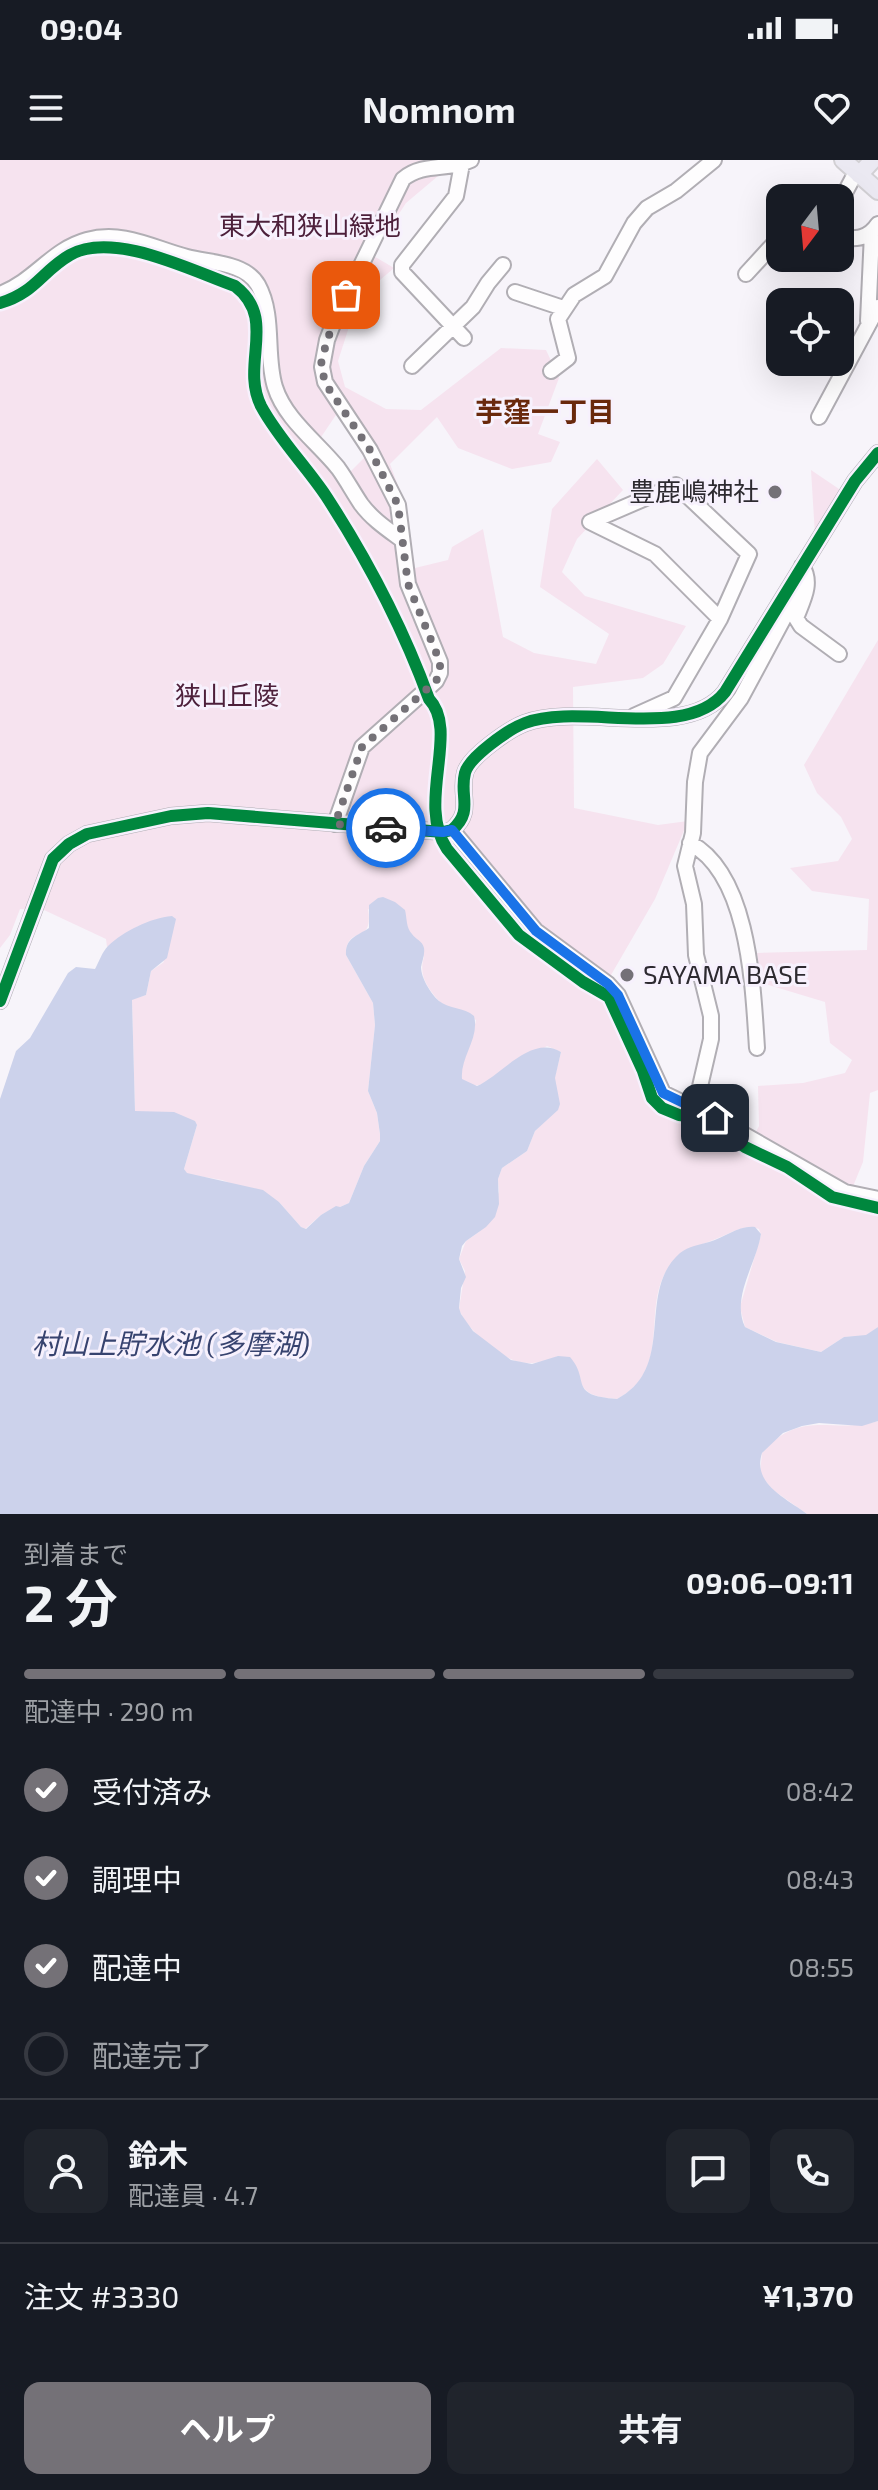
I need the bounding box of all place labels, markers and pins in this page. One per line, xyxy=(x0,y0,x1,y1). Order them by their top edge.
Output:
pin xyxy=(312,261,380,329)
place label: 豊鹿嶋神社 xyxy=(629,475,759,506)
marker: 豊鹿嶋神社 xyxy=(766,483,784,501)
place label: SAYAMA BASE xyxy=(643,958,808,989)
marker: SAYAMA BASE xyxy=(618,966,636,984)
pin xyxy=(681,1084,749,1152)

